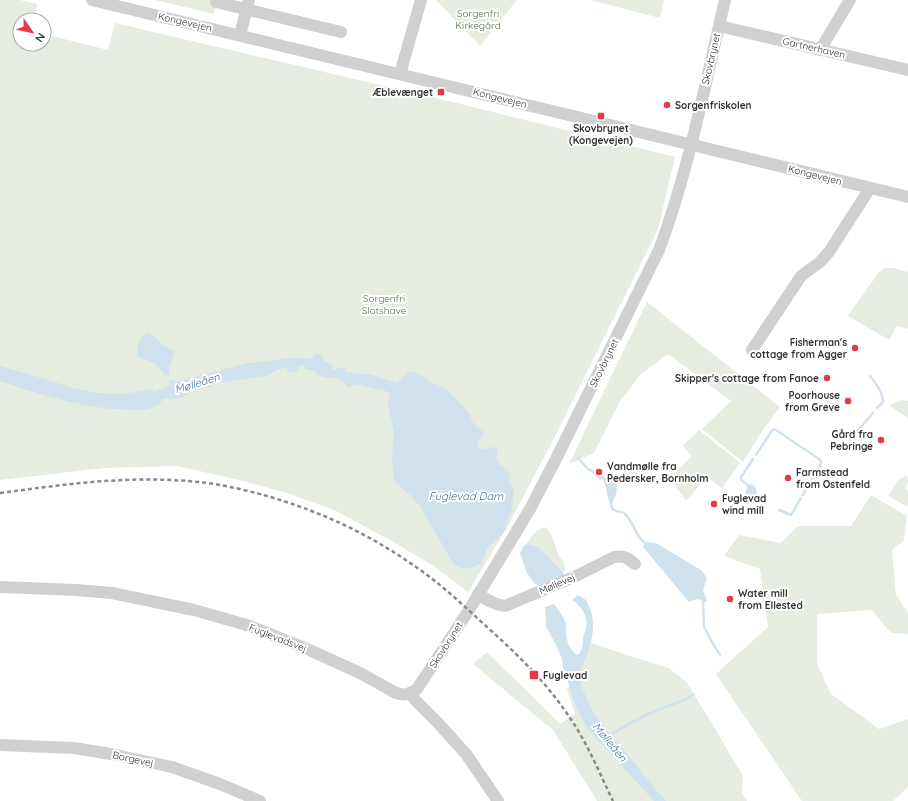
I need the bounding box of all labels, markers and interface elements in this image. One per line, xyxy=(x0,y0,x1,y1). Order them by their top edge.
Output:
park label: Sorgenfri Kirkegård xyxy=(455,7,501,32)
street label: Kongevejen xyxy=(157,9,213,35)
north arrow xyxy=(12,12,52,52)
text: N xyxy=(32,30,48,45)
street label: Skovbrynet xyxy=(699,31,723,86)
street label: Gartnerhaven xyxy=(781,34,847,62)
street label: Kongevejen xyxy=(472,85,528,111)
place label: Æblevænget xyxy=(372,86,433,99)
marker: Æblevænget xyxy=(436,87,446,97)
place label: Sorgenfriskolen xyxy=(675,99,752,112)
marker: Sorgenfriskolen xyxy=(662,100,672,110)
marker: Skovbrynet (Kongevejen) xyxy=(596,111,606,121)
place label: Skovbrynet (Kongevejen) xyxy=(569,122,633,147)
street label: Kongevejen xyxy=(787,162,843,188)
park label: Sorgenfri Slotshave xyxy=(362,292,407,317)
street label: Skovbrynet xyxy=(587,336,622,389)
place label: Fisherman's cottage from Agger xyxy=(750,336,848,361)
marker: Fisherman's cottage from Agger xyxy=(850,343,860,353)
water label: Mølleåen xyxy=(173,369,222,396)
place label: Skipper's cottage from Fanoe xyxy=(675,372,819,385)
marker: Skipper's cottage from Fanoe xyxy=(822,373,832,383)
place label: Poorhouse from Greve xyxy=(785,389,840,414)
marker: Poorhouse from Greve xyxy=(843,396,853,406)
place label: Gård fra Pebringe xyxy=(830,428,873,453)
marker: Gård fra Pebringe xyxy=(876,435,886,445)
place label: Vandmølle fra Pedersker, Bornholm xyxy=(607,460,709,485)
place label: Farmstead from Ostenfeld xyxy=(796,466,870,491)
marker: Vandmølle fra Pedersker, Bornholm xyxy=(594,467,604,477)
marker: Farmstead from Ostenfeld xyxy=(783,473,793,483)
water label: Fuglevad Dam xyxy=(429,489,504,503)
place label: Fuglevad wind mill xyxy=(722,492,766,517)
marker: Fuglevad wind mill xyxy=(709,499,719,509)
street label: Møllevej xyxy=(537,571,577,597)
place label: Water mill from Ellested xyxy=(738,587,803,612)
marker: Water mill from Ellested xyxy=(725,594,735,604)
street label: Skovbrynet xyxy=(426,619,466,671)
street label: Fuglevadsvej xyxy=(247,621,309,655)
marker: Fuglevad xyxy=(528,669,540,681)
place label: Fuglevad xyxy=(543,669,587,682)
water label: Mølleåen xyxy=(590,720,630,765)
street label: Borgevej xyxy=(111,748,155,770)

